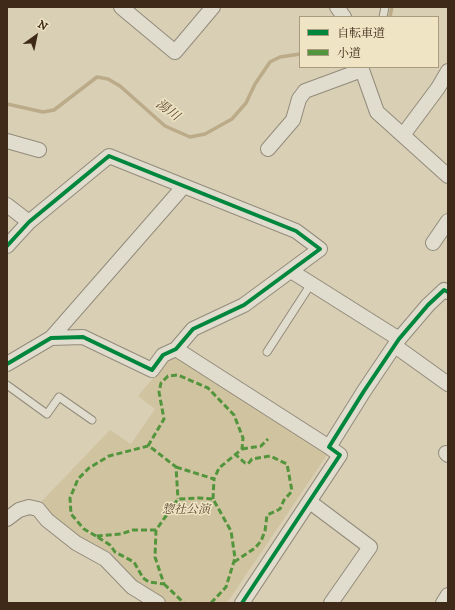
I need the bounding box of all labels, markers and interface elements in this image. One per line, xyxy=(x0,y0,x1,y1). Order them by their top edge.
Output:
north arrow xyxy=(16,16,56,56)
legend xyxy=(299,16,439,68)
text: N xyxy=(35,18,50,34)
text: 自転車道 xyxy=(337,26,385,41)
text: 小道 xyxy=(337,46,361,61)
water label: 湯川 xyxy=(152,97,182,125)
park label: 惣社公演 xyxy=(162,504,210,518)

